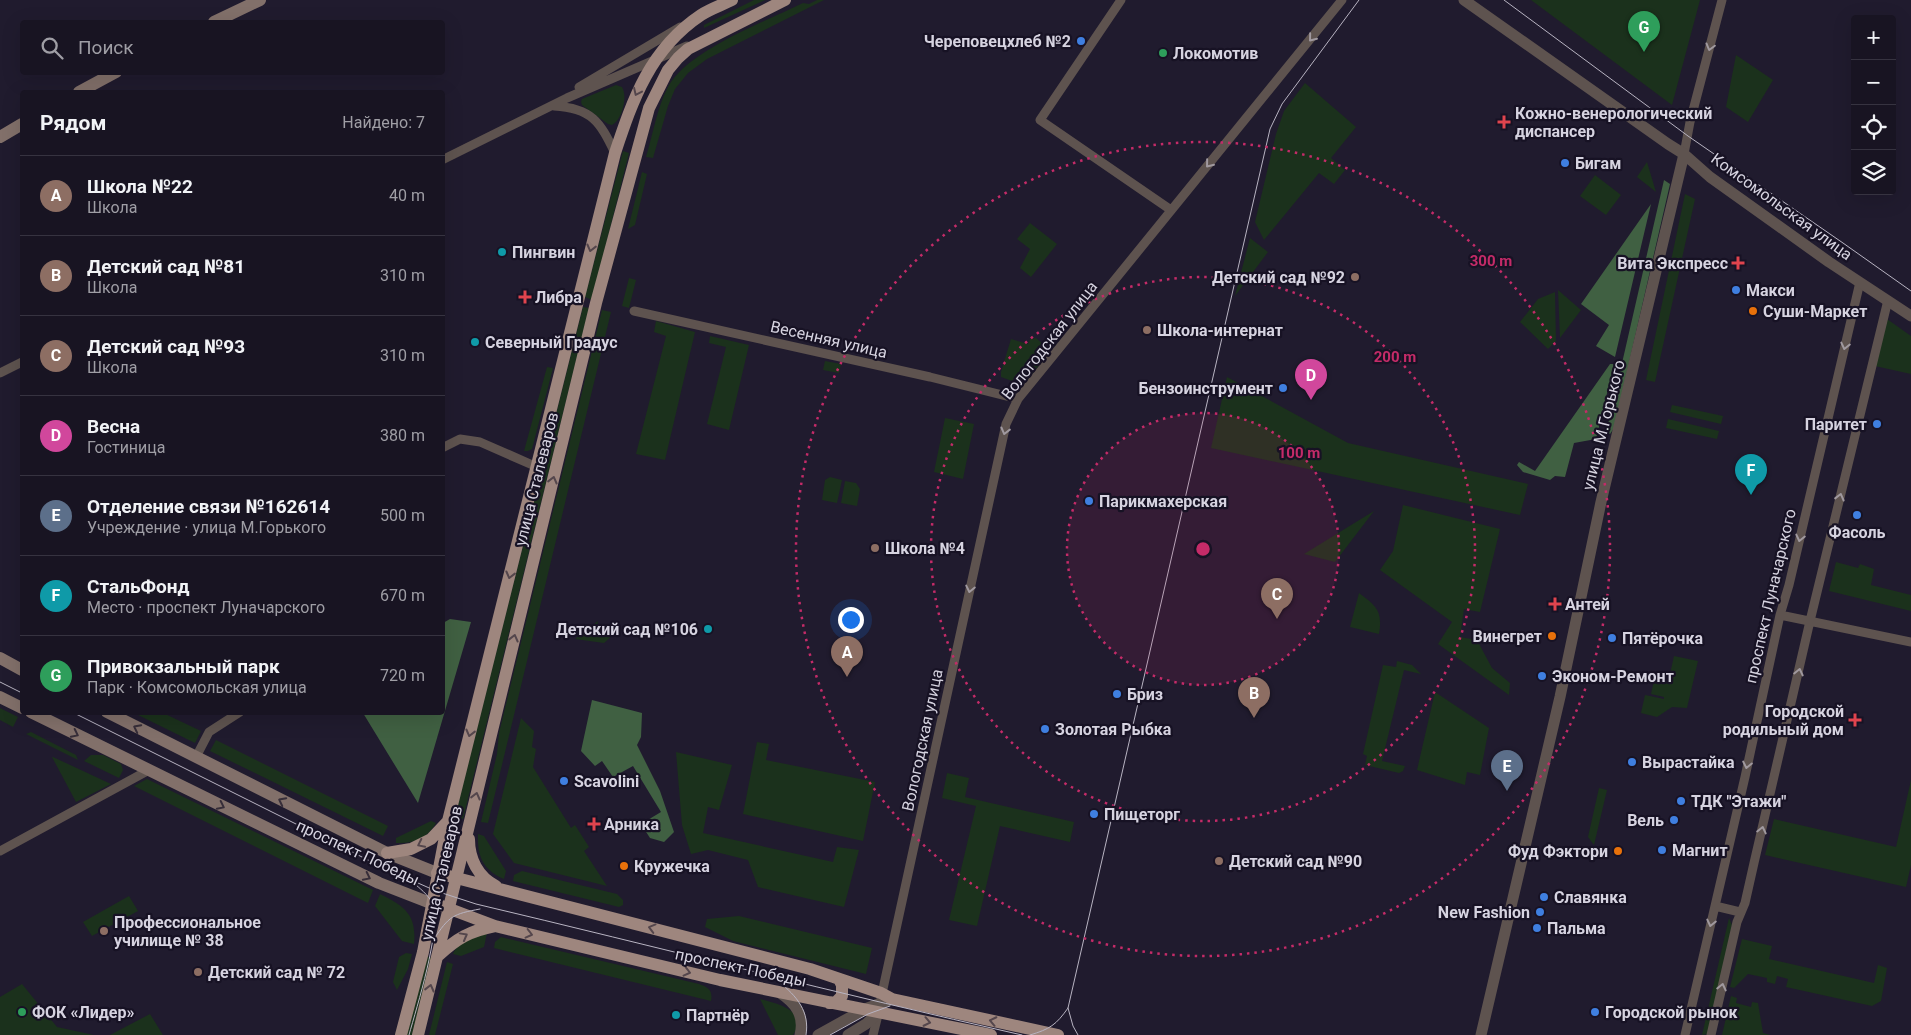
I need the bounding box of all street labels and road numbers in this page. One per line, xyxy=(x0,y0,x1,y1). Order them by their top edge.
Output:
street label: Комсомольская улица xyxy=(1707,149,1856,264)
street label: Вологодская улица xyxy=(997,278,1101,403)
street label: Весенняя улица xyxy=(769,317,889,362)
street label: улица М.Горького xyxy=(1578,358,1629,492)
street label: улица Сталеваров xyxy=(511,410,562,548)
street label: проспект Луначарского xyxy=(1741,507,1800,685)
street label: Вологодская улица xyxy=(898,667,947,813)
street label: улица Сталеваров xyxy=(417,804,466,942)
street label: проспект Победы xyxy=(293,816,422,889)
street label: проспект Победы xyxy=(674,944,808,991)

